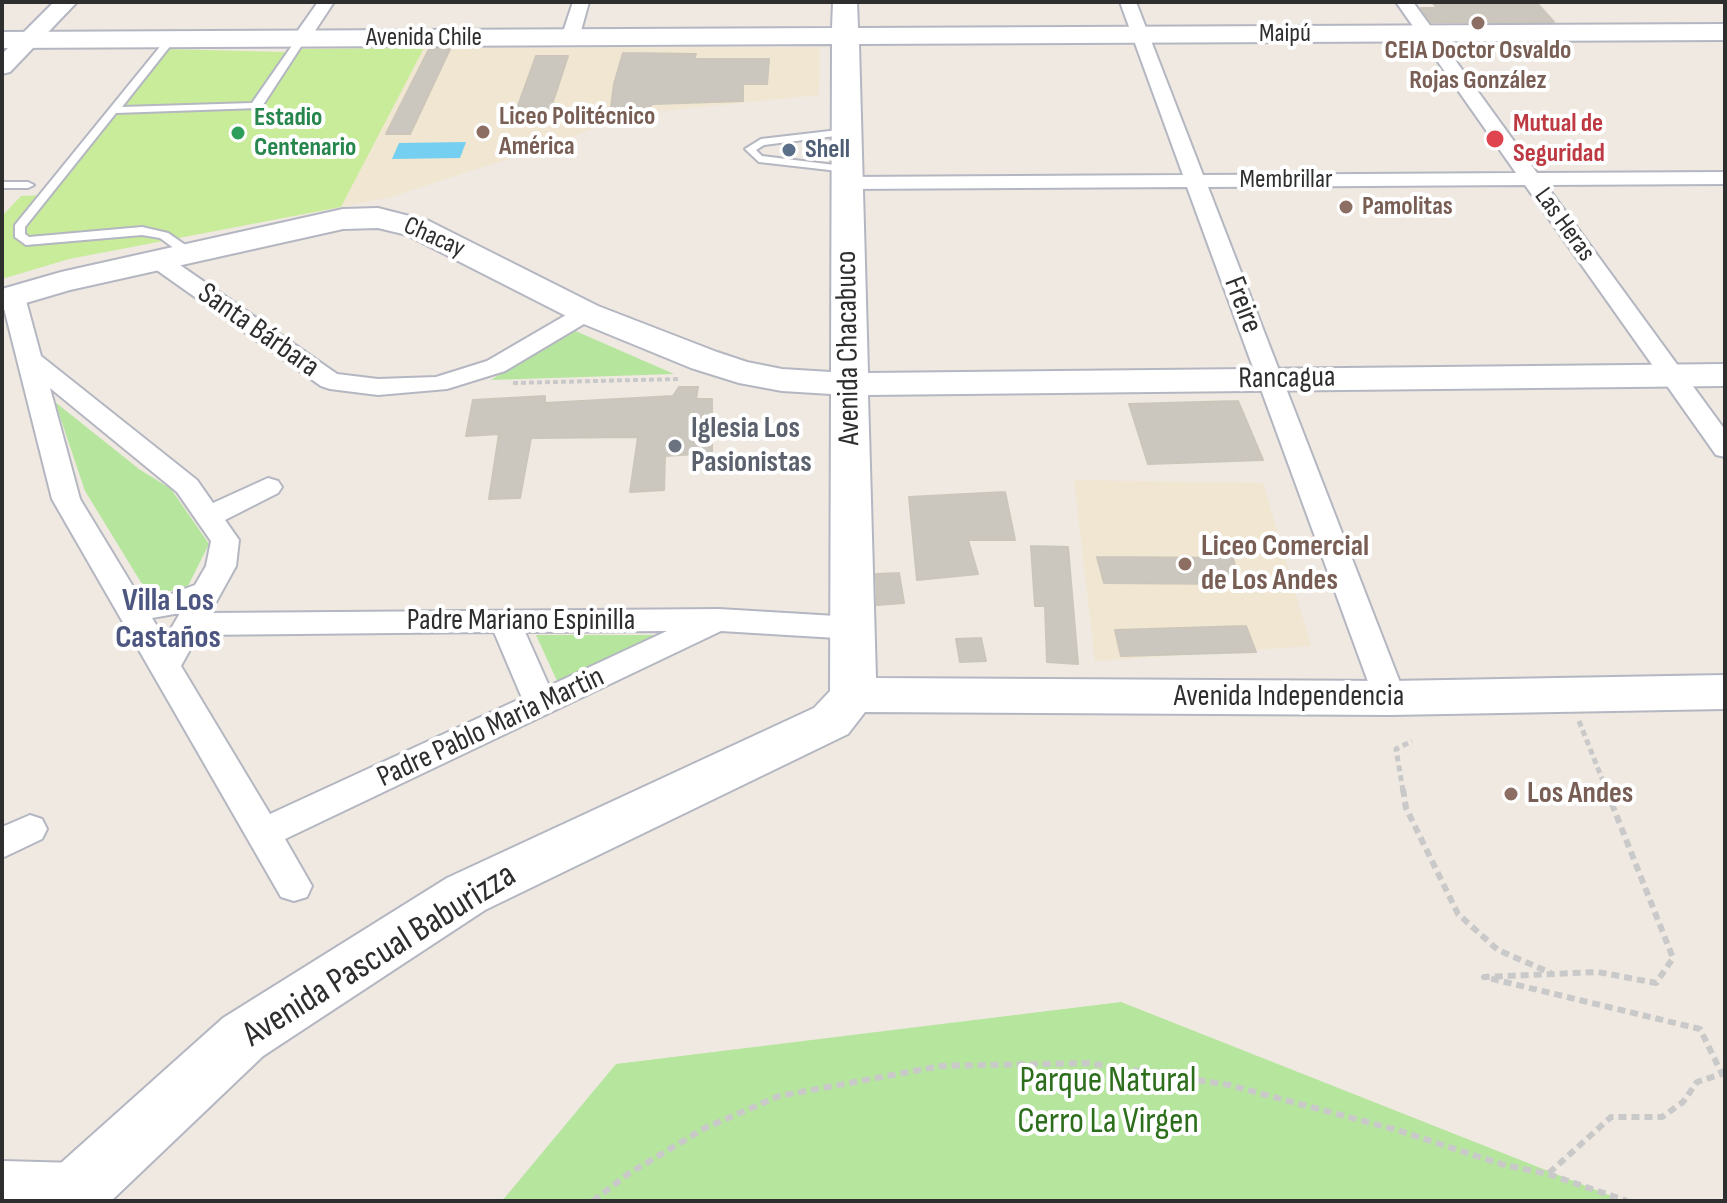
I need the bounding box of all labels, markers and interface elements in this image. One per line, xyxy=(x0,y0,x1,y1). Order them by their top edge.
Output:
marker: CEIA Doctor Osvaldo Rojas González xyxy=(1469,14,1487,32)
street label: Maipú xyxy=(1259,18,1311,50)
street label: Avenida Chile xyxy=(366,22,482,54)
place label: CEIA Doctor Osvaldo Rojas González xyxy=(1385,35,1571,96)
place label: Liceo Politécnico América xyxy=(499,101,655,162)
place label: Estadio Centenario xyxy=(254,102,356,164)
place label: Mutual de Seguridad xyxy=(1513,108,1605,170)
marker: Liceo Politécnico América xyxy=(474,123,492,141)
marker: Estadio Centenario xyxy=(229,124,247,142)
marker: Mutual de Seguridad xyxy=(1484,128,1506,150)
place label: Shell xyxy=(805,134,850,166)
marker: Shell xyxy=(780,141,798,159)
street label: Membrillar xyxy=(1240,164,1332,196)
street label: Las Heras xyxy=(1527,182,1601,268)
place label: Pamolitas xyxy=(1362,191,1453,223)
marker: Pamolitas xyxy=(1337,198,1355,216)
street label: Chacay xyxy=(399,211,469,265)
street label: Avenida Chacabuco xyxy=(829,250,869,446)
street label: Freire xyxy=(1215,272,1269,338)
street label: Santa Bárbara xyxy=(190,276,326,386)
street label: Rancagua xyxy=(1238,360,1336,398)
place label: Iglesia Los Pasionistas xyxy=(691,411,812,482)
marker: Iglesia Los Pasionistas xyxy=(666,437,684,455)
place label: Liceo Comercial de Los Andes xyxy=(1201,529,1369,600)
marker: Liceo Comercial de Los Andes xyxy=(1176,555,1194,573)
district label: Villa Los Castaños xyxy=(115,583,221,658)
street label: Padre Mariano Espinilla xyxy=(407,603,635,639)
street label: Padre Pablo Maria Martin xyxy=(372,660,610,796)
street label: Avenida Independencia xyxy=(1174,679,1404,715)
place label: Los Andes xyxy=(1527,776,1633,812)
marker: Los Andes xyxy=(1502,785,1520,803)
street label: Avenida Pascual Baburizza xyxy=(236,855,524,1057)
park label: Parque Natural Cerro La Virgen xyxy=(1017,1060,1199,1145)

